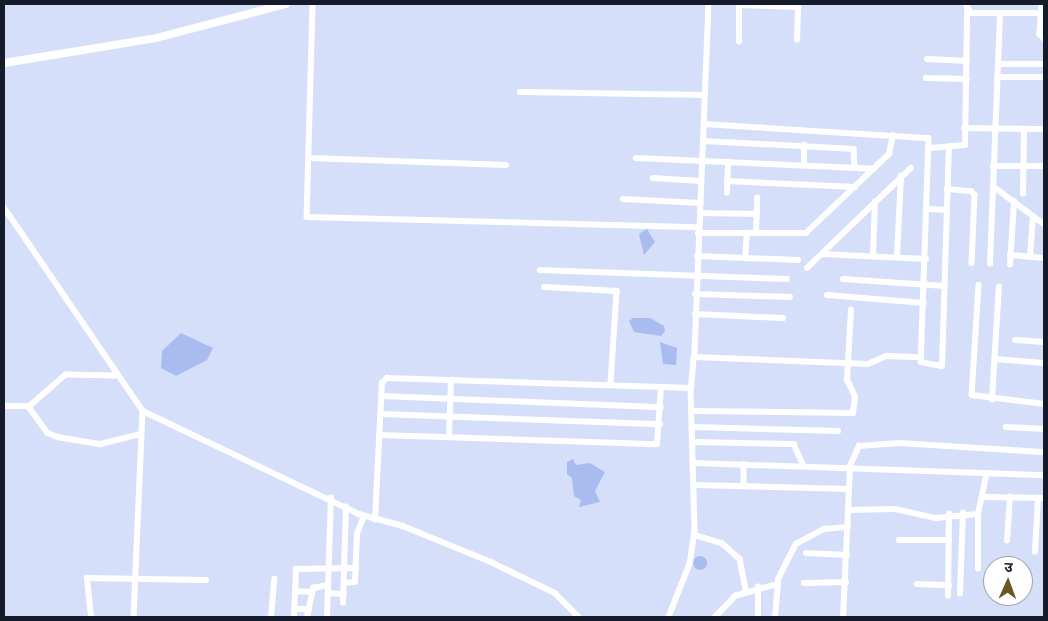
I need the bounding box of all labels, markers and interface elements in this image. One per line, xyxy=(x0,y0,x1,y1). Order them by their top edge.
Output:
north arrow xyxy=(983,556,1033,606)
text: उ xyxy=(1004,559,1013,575)

